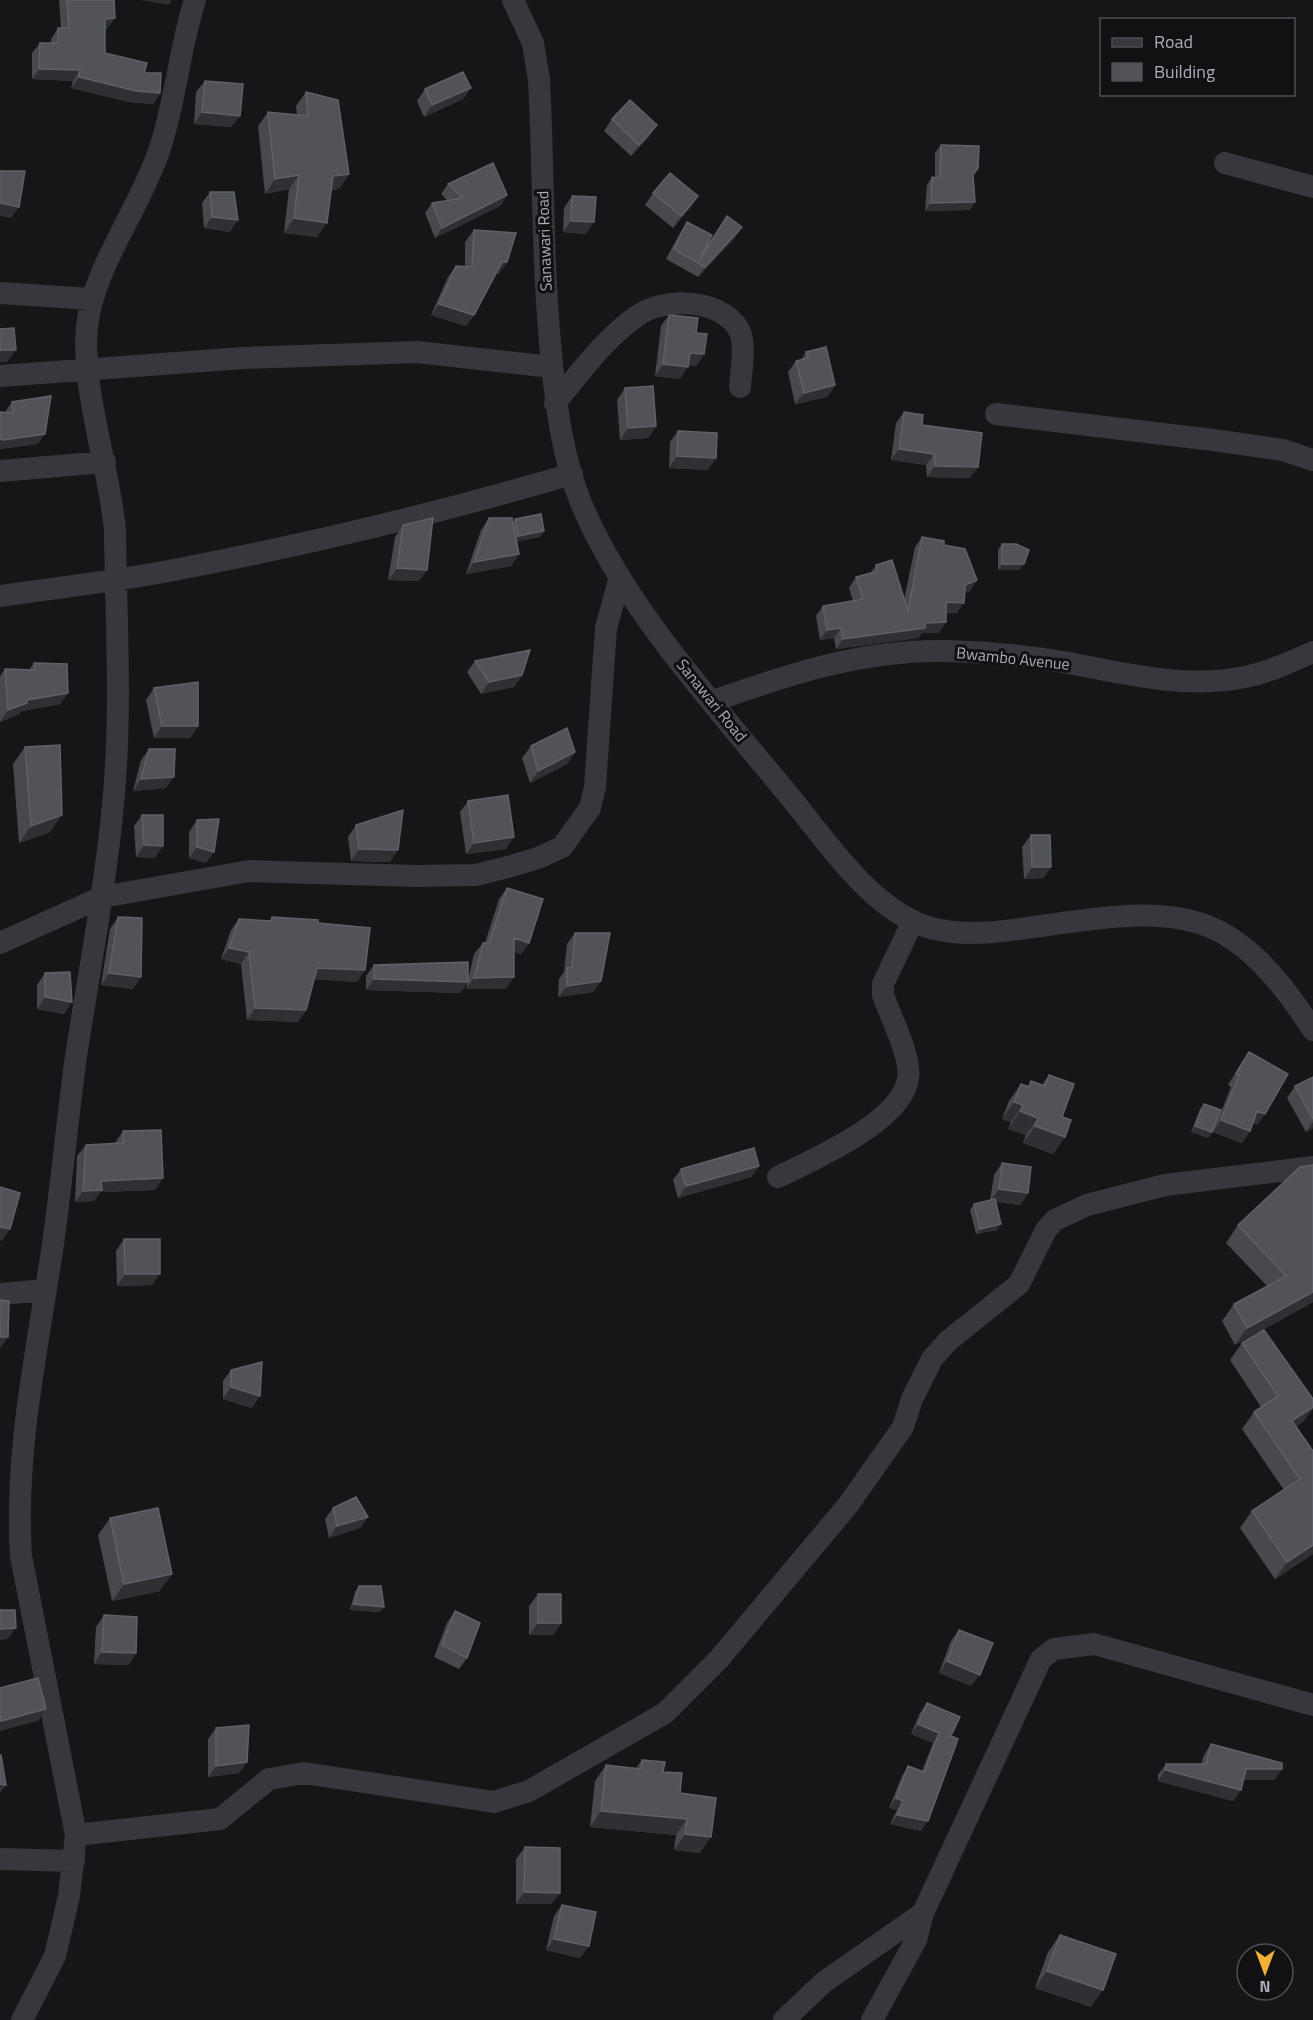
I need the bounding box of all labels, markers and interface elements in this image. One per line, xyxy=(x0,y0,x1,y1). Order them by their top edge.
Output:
legend xyxy=(1100,18,1295,96)
text: Road xyxy=(1154,28,1193,55)
text: Building xyxy=(1154,58,1215,85)
street label: Sanawari Road xyxy=(530,190,558,292)
street label: Bwambo Avenue xyxy=(955,640,1071,676)
street label: Sanawari Road xyxy=(671,653,753,747)
north arrow xyxy=(1235,1942,1295,2002)
text: N xyxy=(1259,1975,1271,1999)

